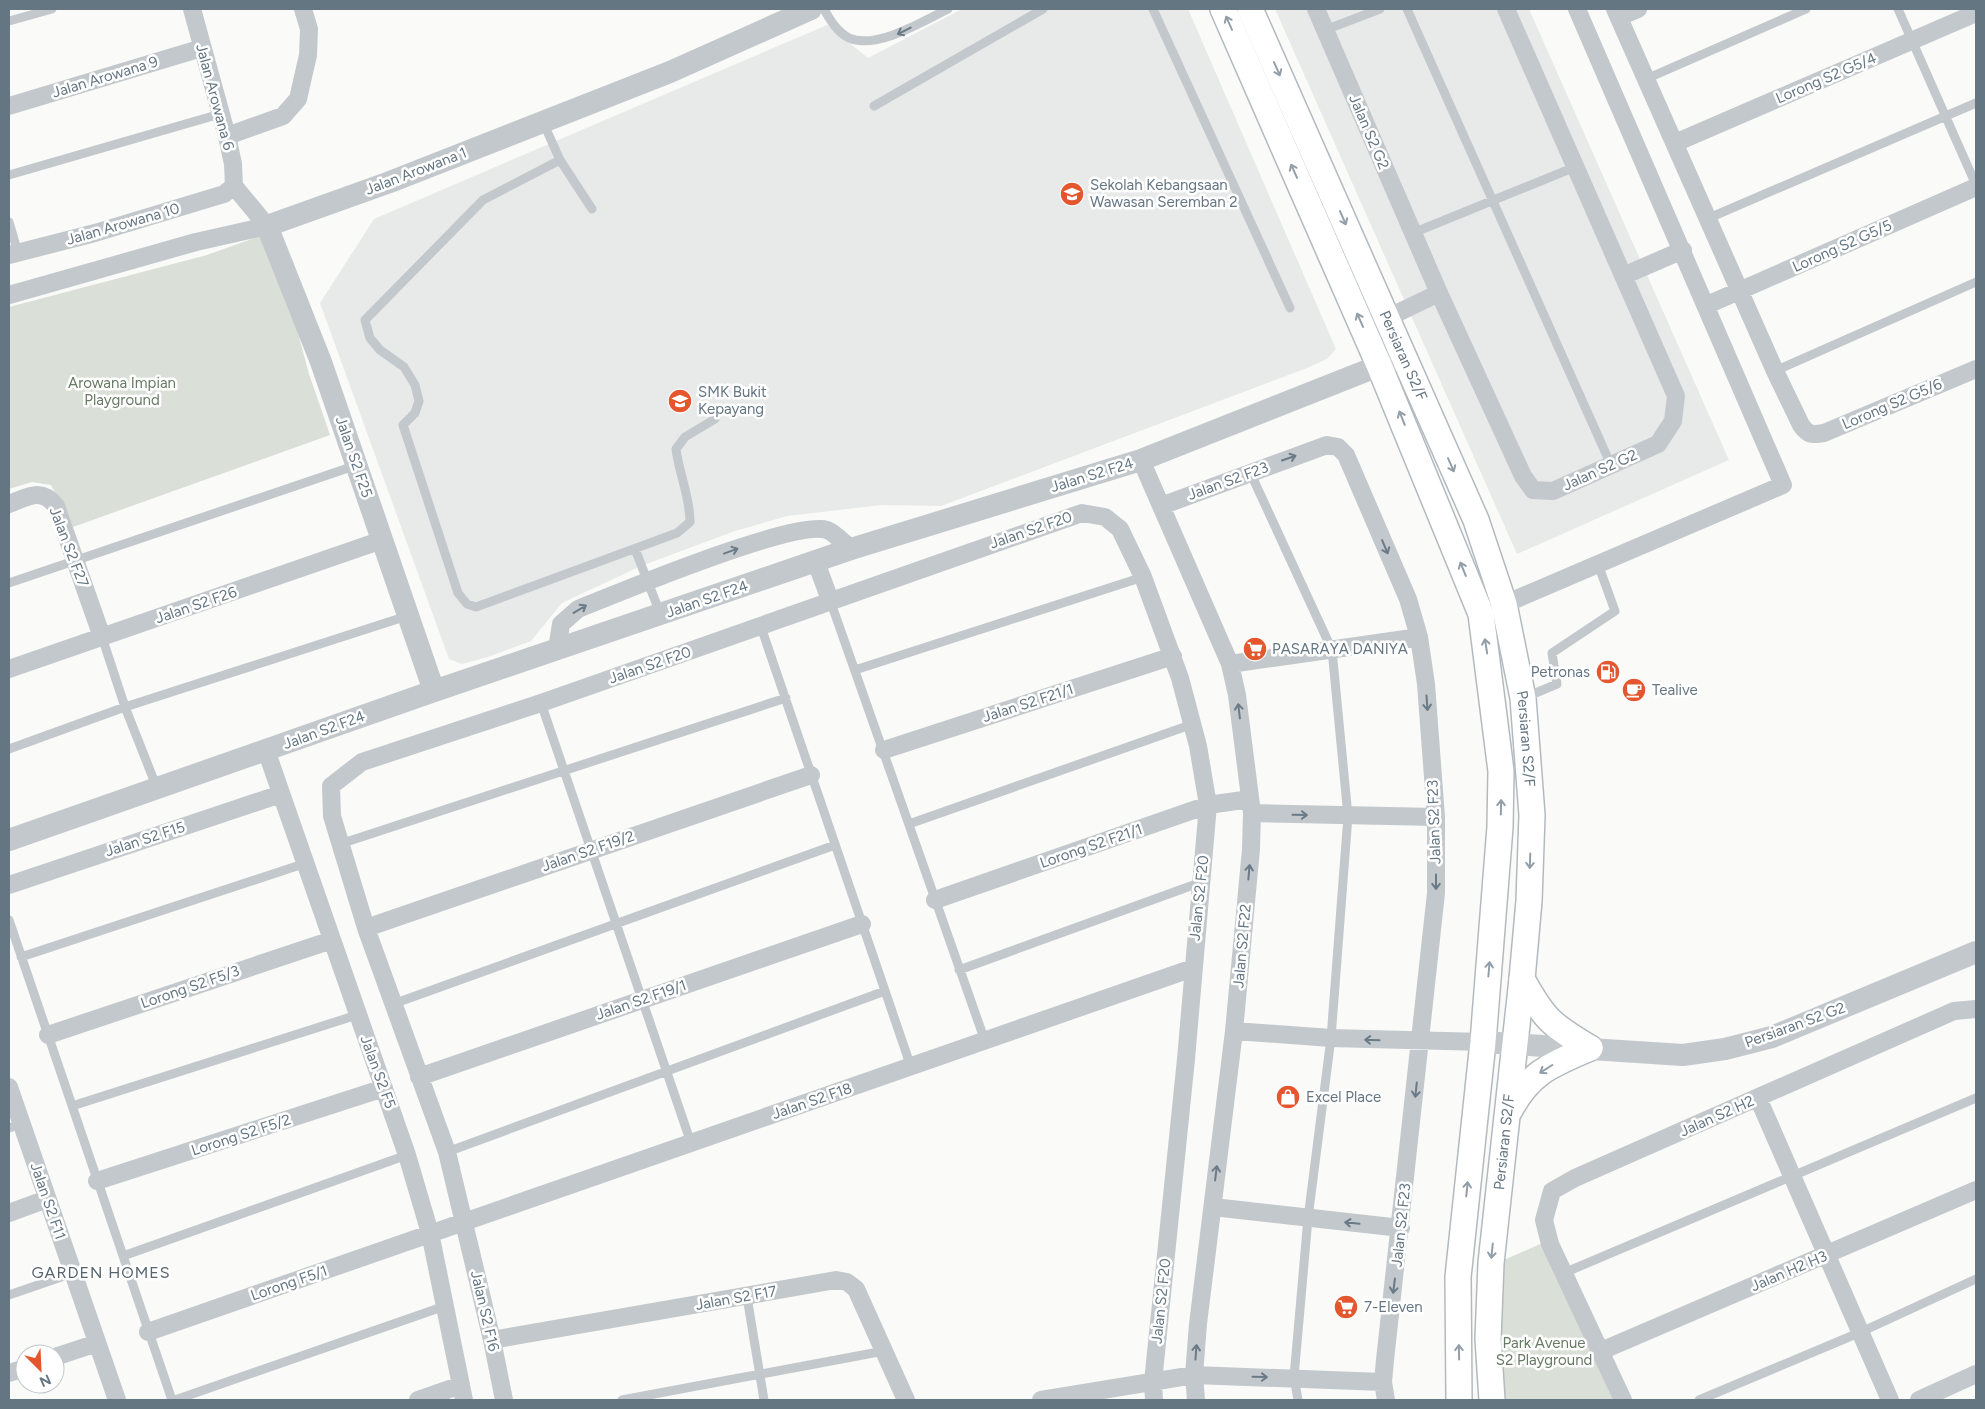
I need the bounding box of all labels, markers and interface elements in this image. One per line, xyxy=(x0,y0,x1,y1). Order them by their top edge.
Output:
one-way arrow xyxy=(1223,16,1233,31)
one-way arrow xyxy=(897,26,912,36)
street label: Jalan Arowana 6 xyxy=(192,42,238,153)
street label: Lorong S2 G5/4 xyxy=(1773,49,1879,107)
street label: Jalan Arowana 9 xyxy=(50,52,160,102)
one-way arrow xyxy=(1273,61,1283,76)
street label: Jalan S2 G2 xyxy=(1345,92,1393,172)
street label: Jalan Arowana 1 xyxy=(363,143,469,199)
one-way arrow xyxy=(1289,164,1299,179)
place label: Sekolah Kebangsaan Wawasan Seremban 2 xyxy=(1090,176,1238,211)
school or university icon: Sekolah Kebangsaan Wawasan Seremban 2 xyxy=(1059,181,1085,207)
street label: Jalan Arowana 10 xyxy=(64,199,182,249)
one-way arrow xyxy=(1339,210,1349,225)
street label: Lorong S2 G5/5 xyxy=(1789,216,1895,276)
street label: Persiaran S2/F xyxy=(1376,308,1431,403)
one-way arrow xyxy=(1354,313,1364,328)
park label: Arowana Impian Playground xyxy=(68,374,176,409)
street label: Lorong S2 G5/6 xyxy=(1839,375,1945,433)
place label: SMK Bukit Kepayang xyxy=(698,383,767,418)
school or university icon: SMK Bukit Kepayang xyxy=(667,388,693,414)
one-way arrow xyxy=(1396,411,1405,426)
street label: Jalan S2 F25 xyxy=(332,414,376,500)
street label: Jalan S2 G2 xyxy=(1560,446,1640,494)
one-way arrow xyxy=(1281,453,1296,462)
street label: Jalan S2 F24 xyxy=(1048,454,1136,496)
one-way arrow xyxy=(1447,457,1457,472)
street label: Jalan S2 F23 xyxy=(1185,458,1271,504)
street label: Jalan S2 F27 xyxy=(45,504,93,590)
street label: Jalan S2 F20 xyxy=(987,508,1075,552)
one-way arrow xyxy=(1381,539,1391,554)
one-way arrow xyxy=(723,546,738,555)
one-way arrow xyxy=(1458,562,1467,577)
street label: Jalan S2 F24 xyxy=(664,577,750,621)
street label: Jalan S2 F26 xyxy=(153,583,239,627)
one-way arrow xyxy=(572,604,586,614)
supermarket icon: PASARAYA DANIYA xyxy=(1242,636,1268,662)
one-way arrow xyxy=(1481,638,1491,654)
place label: PASARAYA DANIYA xyxy=(1272,640,1408,658)
street label: Jalan S2 F20 xyxy=(606,643,694,687)
fuel station icon: Petronas xyxy=(1595,659,1621,685)
place label: Petronas xyxy=(1531,663,1590,681)
cafe icon: Tealive xyxy=(1621,677,1647,703)
street label: Jalan S2 F21/1 xyxy=(980,680,1076,726)
place label: Tealive xyxy=(1652,681,1698,699)
street label: Persiaran S2/F xyxy=(1513,689,1539,787)
one-way arrow xyxy=(1422,694,1432,710)
one-way arrow xyxy=(1234,703,1244,719)
street label: Jalan S2 F24 xyxy=(281,707,367,753)
street label: Jalan S2 F23 xyxy=(1424,780,1444,864)
one-way arrow xyxy=(1496,800,1506,816)
one-way arrow xyxy=(1292,810,1308,819)
street label: Jalan S2 F15 xyxy=(103,818,187,860)
street label: Lorong S2 F21/1 xyxy=(1037,820,1145,872)
street label: Jalan S2 F19/2 xyxy=(539,827,637,875)
one-way arrow xyxy=(1526,852,1535,868)
street label: Jalan S2 F20 xyxy=(1186,854,1212,942)
one-way arrow xyxy=(1244,864,1254,880)
one-way arrow xyxy=(1431,874,1441,890)
street label: Jalan S2 F22 xyxy=(1229,903,1255,989)
street label: Lorong S2 F5/3 xyxy=(138,962,242,1012)
one-way arrow xyxy=(1484,962,1494,978)
street label: Jalan S2 F19/1 xyxy=(593,976,689,1024)
street label: Persiaran S2 G2 xyxy=(1742,998,1848,1052)
street label: Jalan S2 F5 xyxy=(356,1033,400,1111)
one-way arrow xyxy=(1364,1035,1380,1044)
one-way arrow xyxy=(1539,1064,1553,1075)
street label: Jalan S2 F18 xyxy=(770,1079,854,1123)
one-way arrow xyxy=(1411,1082,1420,1098)
shop icon: Excel Place xyxy=(1275,1084,1301,1110)
place label: Excel Place xyxy=(1306,1088,1381,1106)
street label: Jalan S2 H2 xyxy=(1677,1092,1757,1140)
street label: Persiaran S2/F xyxy=(1490,1093,1518,1191)
street label: Lorong S2 F5/2 xyxy=(189,1110,293,1160)
street label: Jalan S2 F11 xyxy=(26,1160,70,1242)
one-way arrow xyxy=(1211,1165,1221,1181)
street label: Jalan S2 F23 xyxy=(1388,1182,1414,1268)
one-way arrow xyxy=(1462,1182,1472,1198)
one-way arrow xyxy=(1345,1218,1361,1228)
one-way arrow xyxy=(1487,1242,1497,1258)
street label: Jalan H2 H3 xyxy=(1748,1247,1830,1295)
street label: Jalan S2 F20 xyxy=(1148,1257,1174,1345)
street label: Lorong F5/1 xyxy=(248,1261,330,1305)
district label: GARDEN HOMES xyxy=(32,1263,170,1282)
street label: Jalan S2 F16 xyxy=(467,1269,503,1354)
one-way arrow xyxy=(1389,1278,1399,1294)
street label: Jalan S2 F17 xyxy=(694,1282,778,1314)
supermarket icon: 7-Eleven xyxy=(1333,1294,1359,1320)
place label: 7-Eleven xyxy=(1364,1298,1423,1316)
park label: Park Avenue S2 Playground xyxy=(1496,1334,1592,1369)
north arrow xyxy=(15,1344,65,1394)
one-way arrow xyxy=(1191,1344,1200,1360)
one-way arrow xyxy=(1454,1344,1464,1360)
text: N xyxy=(37,1370,53,1390)
one-way arrow xyxy=(1252,1372,1268,1381)

